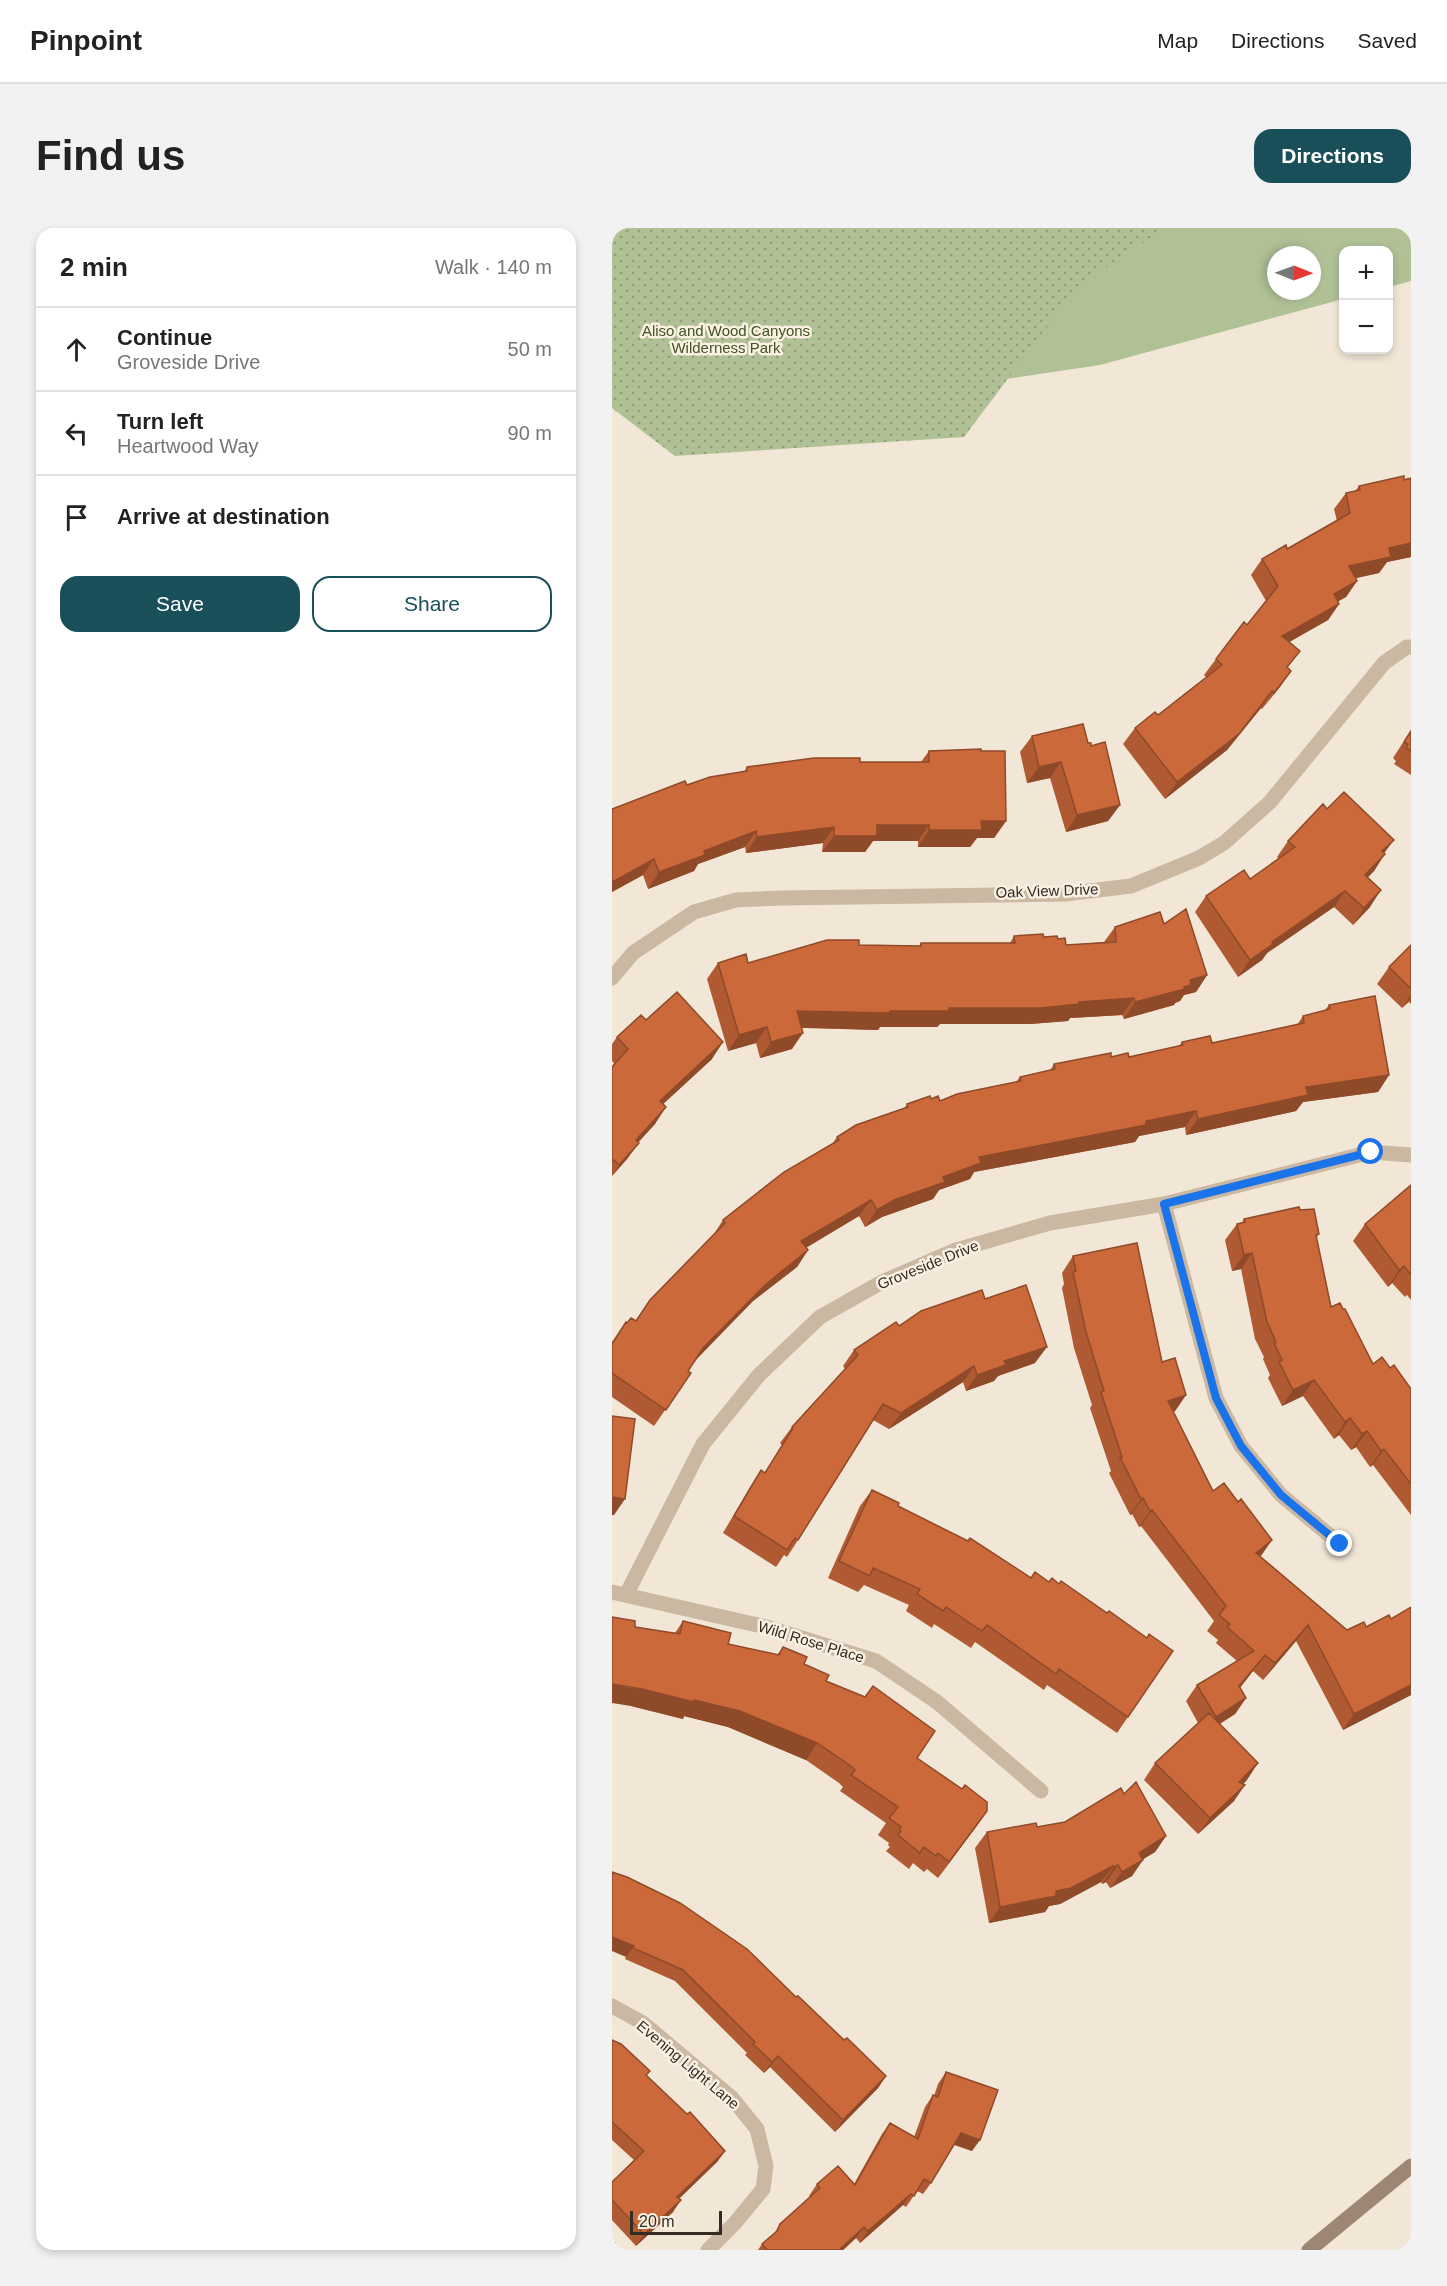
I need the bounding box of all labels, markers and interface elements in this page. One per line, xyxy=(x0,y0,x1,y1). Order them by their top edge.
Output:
text: Pinpoint xyxy=(30,25,142,56)
text: Map xyxy=(1157,29,1198,52)
text: Directions xyxy=(1231,29,1324,52)
text: Saved xyxy=(1357,29,1417,52)
button: Directions xyxy=(1254,129,1411,183)
text: Find us xyxy=(36,132,185,179)
north arrow xyxy=(1267,246,1321,300)
map controls xyxy=(1339,246,1393,354)
button: + xyxy=(1339,246,1393,300)
text: 2 min xyxy=(60,252,128,282)
text: Walk · 140 m xyxy=(435,256,552,278)
button: − xyxy=(1339,300,1393,354)
park label: Aliso and Wood Canyons Wilderness Park xyxy=(642,322,810,356)
text: Continue xyxy=(117,325,212,350)
icon: ahead xyxy=(60,333,93,366)
text: 50 m xyxy=(508,338,552,360)
text: Groveside Drive xyxy=(117,351,260,373)
text: Turn left xyxy=(117,409,203,434)
icon: left xyxy=(60,417,93,450)
text: 90 m xyxy=(508,422,552,444)
text: Heartwood Way xyxy=(117,435,259,457)
icon: arrive xyxy=(60,501,93,534)
text: Arrive at destination xyxy=(117,504,330,529)
button: Save xyxy=(60,576,300,632)
button: Share xyxy=(312,576,552,632)
street label: Oak View Drive xyxy=(995,880,1099,901)
route start xyxy=(1357,1138,1383,1164)
street label: Groveside Drive xyxy=(875,1237,981,1293)
route end xyxy=(1326,1530,1352,1556)
street label: Wild Rose Place xyxy=(756,1617,866,1666)
street label: Evening Light Lane xyxy=(634,2017,743,2112)
scale bar xyxy=(630,2208,722,2236)
text: 20 m xyxy=(639,2213,675,2230)

